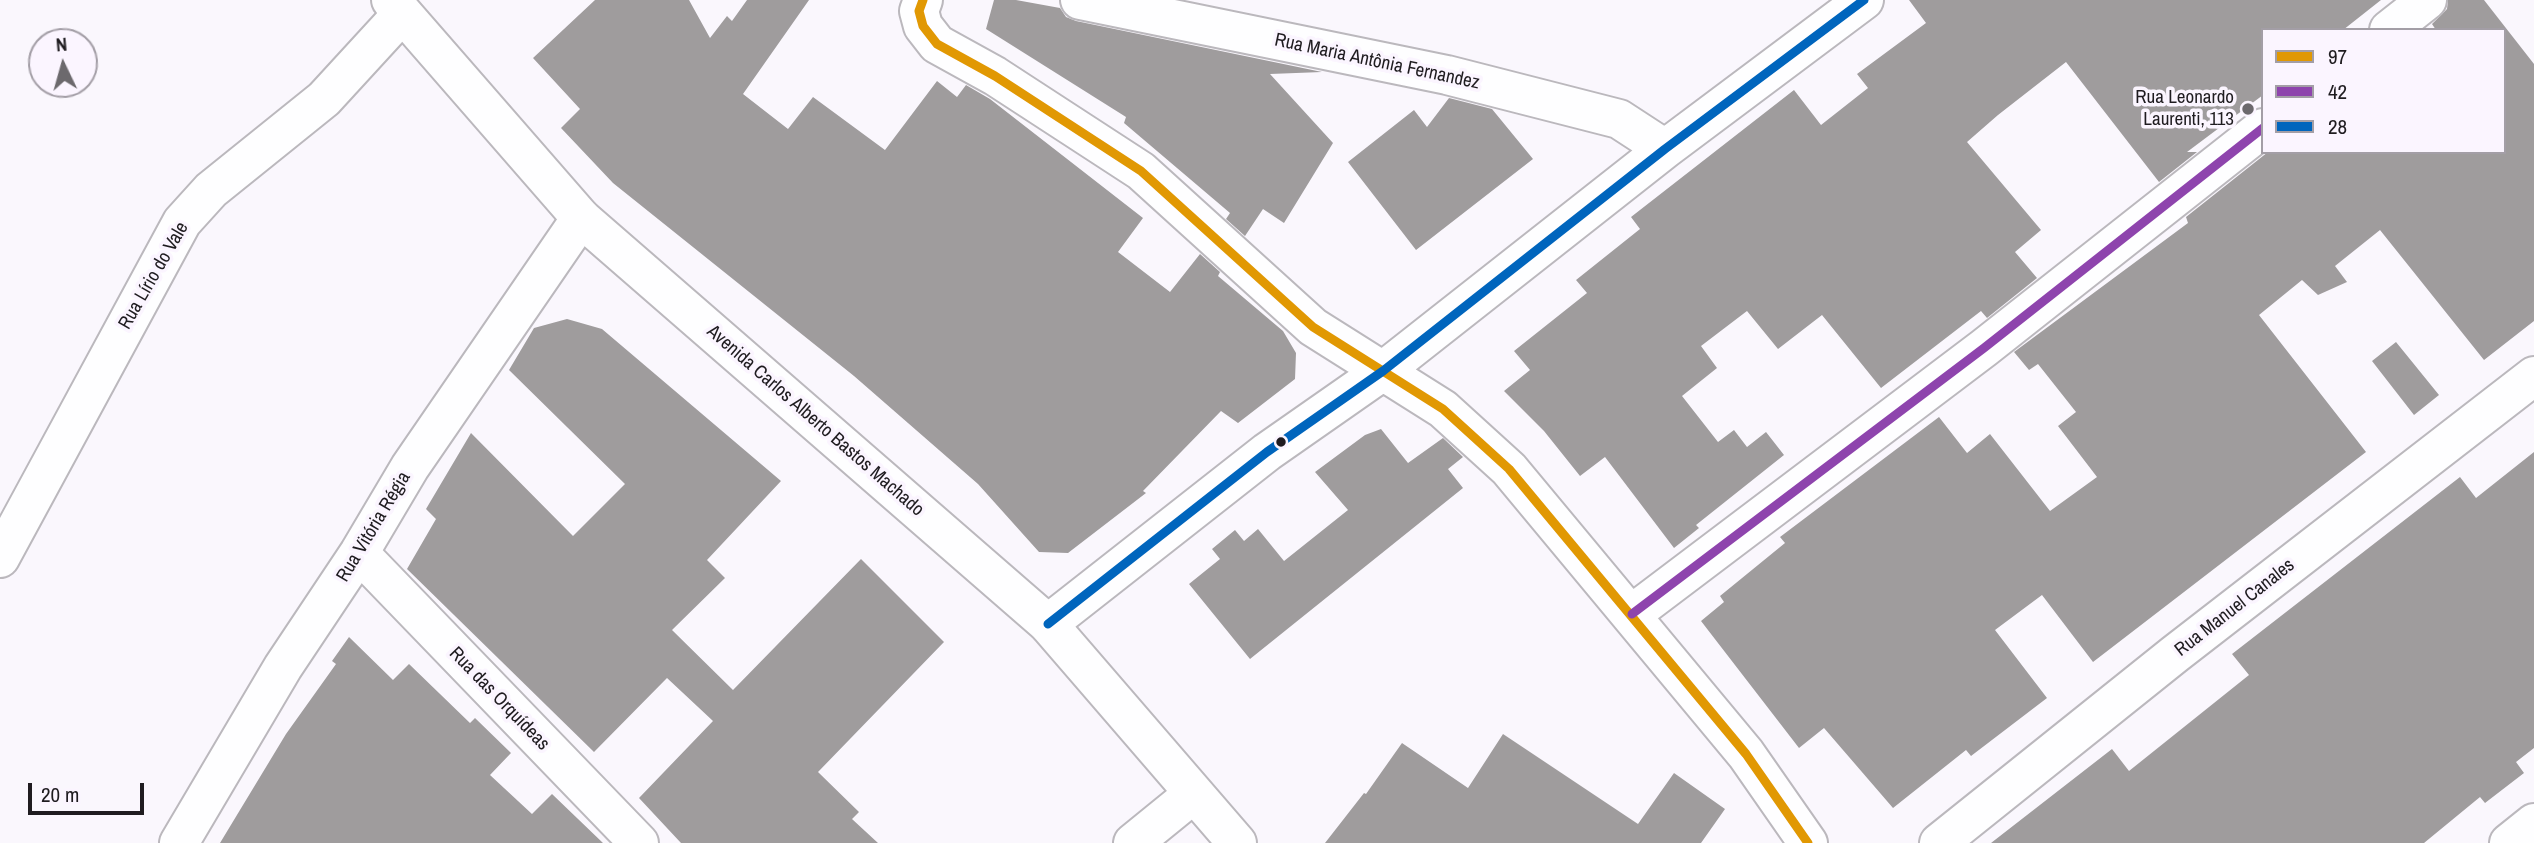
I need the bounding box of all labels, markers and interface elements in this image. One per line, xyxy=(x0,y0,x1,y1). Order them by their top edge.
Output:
north arrow xyxy=(28,28,98,98)
legend xyxy=(2261,28,2506,154)
street label: Rua Maria Antônia Fernandez xyxy=(1272,29,1482,95)
text: N xyxy=(55,31,68,58)
text: 97 xyxy=(2328,42,2347,71)
text: 42 xyxy=(2328,77,2347,106)
place label: Rua Leonardo Laurenti, 113 xyxy=(2135,87,2234,131)
marker: Rua Leonardo Laurenti, 113 xyxy=(2240,101,2256,117)
text: 28 xyxy=(2328,112,2347,141)
street label: Rua Lírio do Vale xyxy=(114,218,194,334)
street label: Avenida Carlos Alberto Bastos Machado xyxy=(702,320,928,522)
unlabelled marker xyxy=(1274,435,1288,449)
street label: Rua Vitória Régia xyxy=(332,468,416,586)
street label: Rua Manuel Canales xyxy=(2171,554,2299,662)
street label: Rua das Orquídeas xyxy=(444,642,554,756)
scale bar xyxy=(32,770,147,814)
text: 20 m xyxy=(41,780,79,809)

